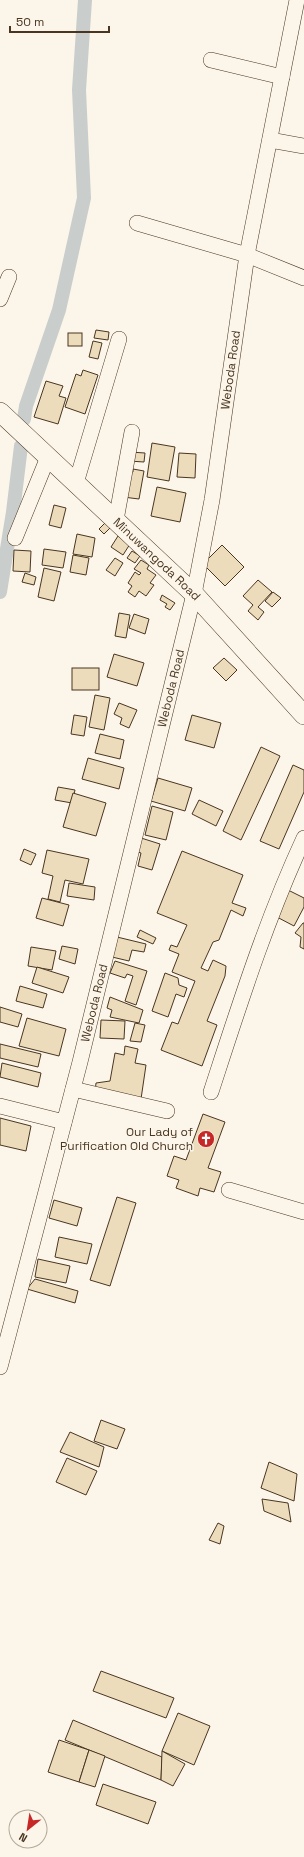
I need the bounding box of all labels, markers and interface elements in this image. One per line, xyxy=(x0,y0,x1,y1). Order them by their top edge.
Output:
scale bar xyxy=(10,8,109,34)
text: 50 m xyxy=(16,14,44,30)
street label: Weboda Road xyxy=(217,329,244,411)
street label: Minuwangoda Road xyxy=(110,514,204,604)
street label: Weboda Road xyxy=(154,648,188,729)
street label: Weboda Road xyxy=(77,962,112,1044)
place label: Our Lady of Purification Old Church xyxy=(60,1124,193,1154)
church icon: Our Lady of Purification Old Church xyxy=(196,1129,216,1149)
north arrow xyxy=(8,1809,48,1849)
text: N xyxy=(16,1830,30,1846)

